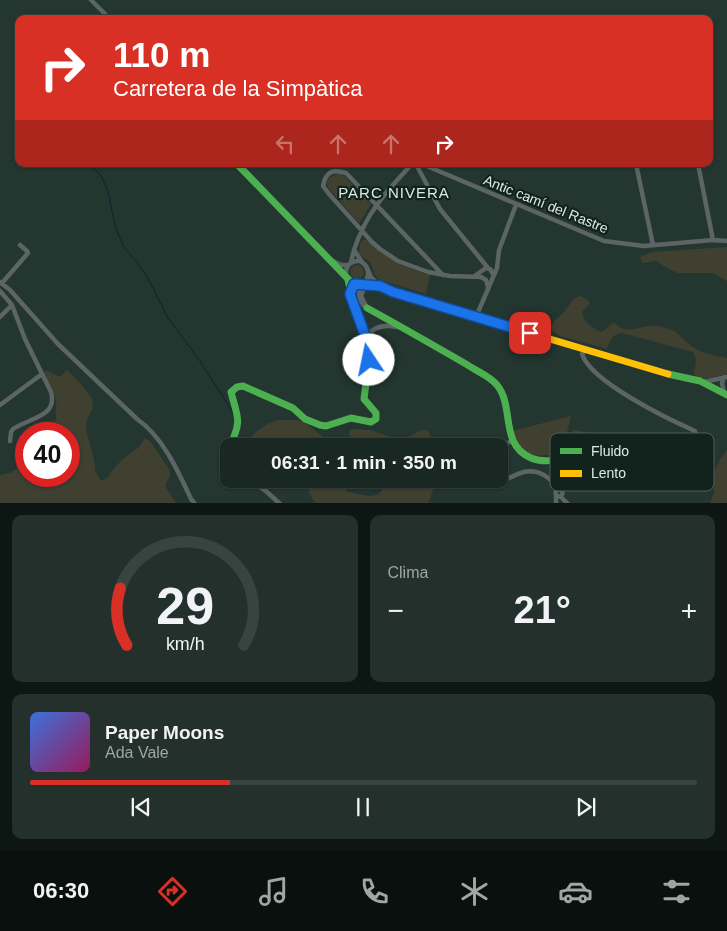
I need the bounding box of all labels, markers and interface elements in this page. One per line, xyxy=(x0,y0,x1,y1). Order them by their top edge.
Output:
icon: right xyxy=(30,35,95,100)
text: 110 m xyxy=(113,35,210,74)
text: Carretera de la Simpàtica xyxy=(113,76,362,101)
icon: left xyxy=(271,130,299,158)
icon: ahead xyxy=(324,130,352,158)
icon: ahead xyxy=(377,130,405,158)
icon: right xyxy=(430,130,458,158)
street label: Antic camí del Rastre xyxy=(481,172,611,236)
district label: PARC NIVERA xyxy=(338,184,450,201)
pin xyxy=(509,312,551,354)
icon: arrive xyxy=(516,319,544,347)
position arrow xyxy=(342,333,394,385)
speed limit sign: 40 xyxy=(15,422,80,487)
legend xyxy=(550,433,714,491)
text: Fluido xyxy=(591,443,629,459)
text: 06:31 · 1 min · 350 m xyxy=(271,452,457,473)
text: Lento xyxy=(591,465,626,481)
text: Clima xyxy=(388,564,428,581)
text: 29 xyxy=(156,577,214,635)
text: 21° xyxy=(514,589,571,631)
text: − xyxy=(388,595,404,626)
text: + xyxy=(681,595,697,626)
text: km/h xyxy=(165,634,204,654)
text: Paper Moons xyxy=(105,722,224,743)
text: Ada Vale xyxy=(105,744,169,761)
icon: previous xyxy=(127,793,155,821)
icon: pause xyxy=(349,793,377,821)
icon: next xyxy=(572,793,600,821)
icon: directions xyxy=(155,874,190,909)
icon: music xyxy=(256,874,291,909)
icon: phone xyxy=(357,874,392,909)
icon: climate xyxy=(457,874,492,909)
icon: car xyxy=(558,874,593,909)
icon: filters xyxy=(659,874,694,909)
text: 06:30 xyxy=(33,878,89,903)

